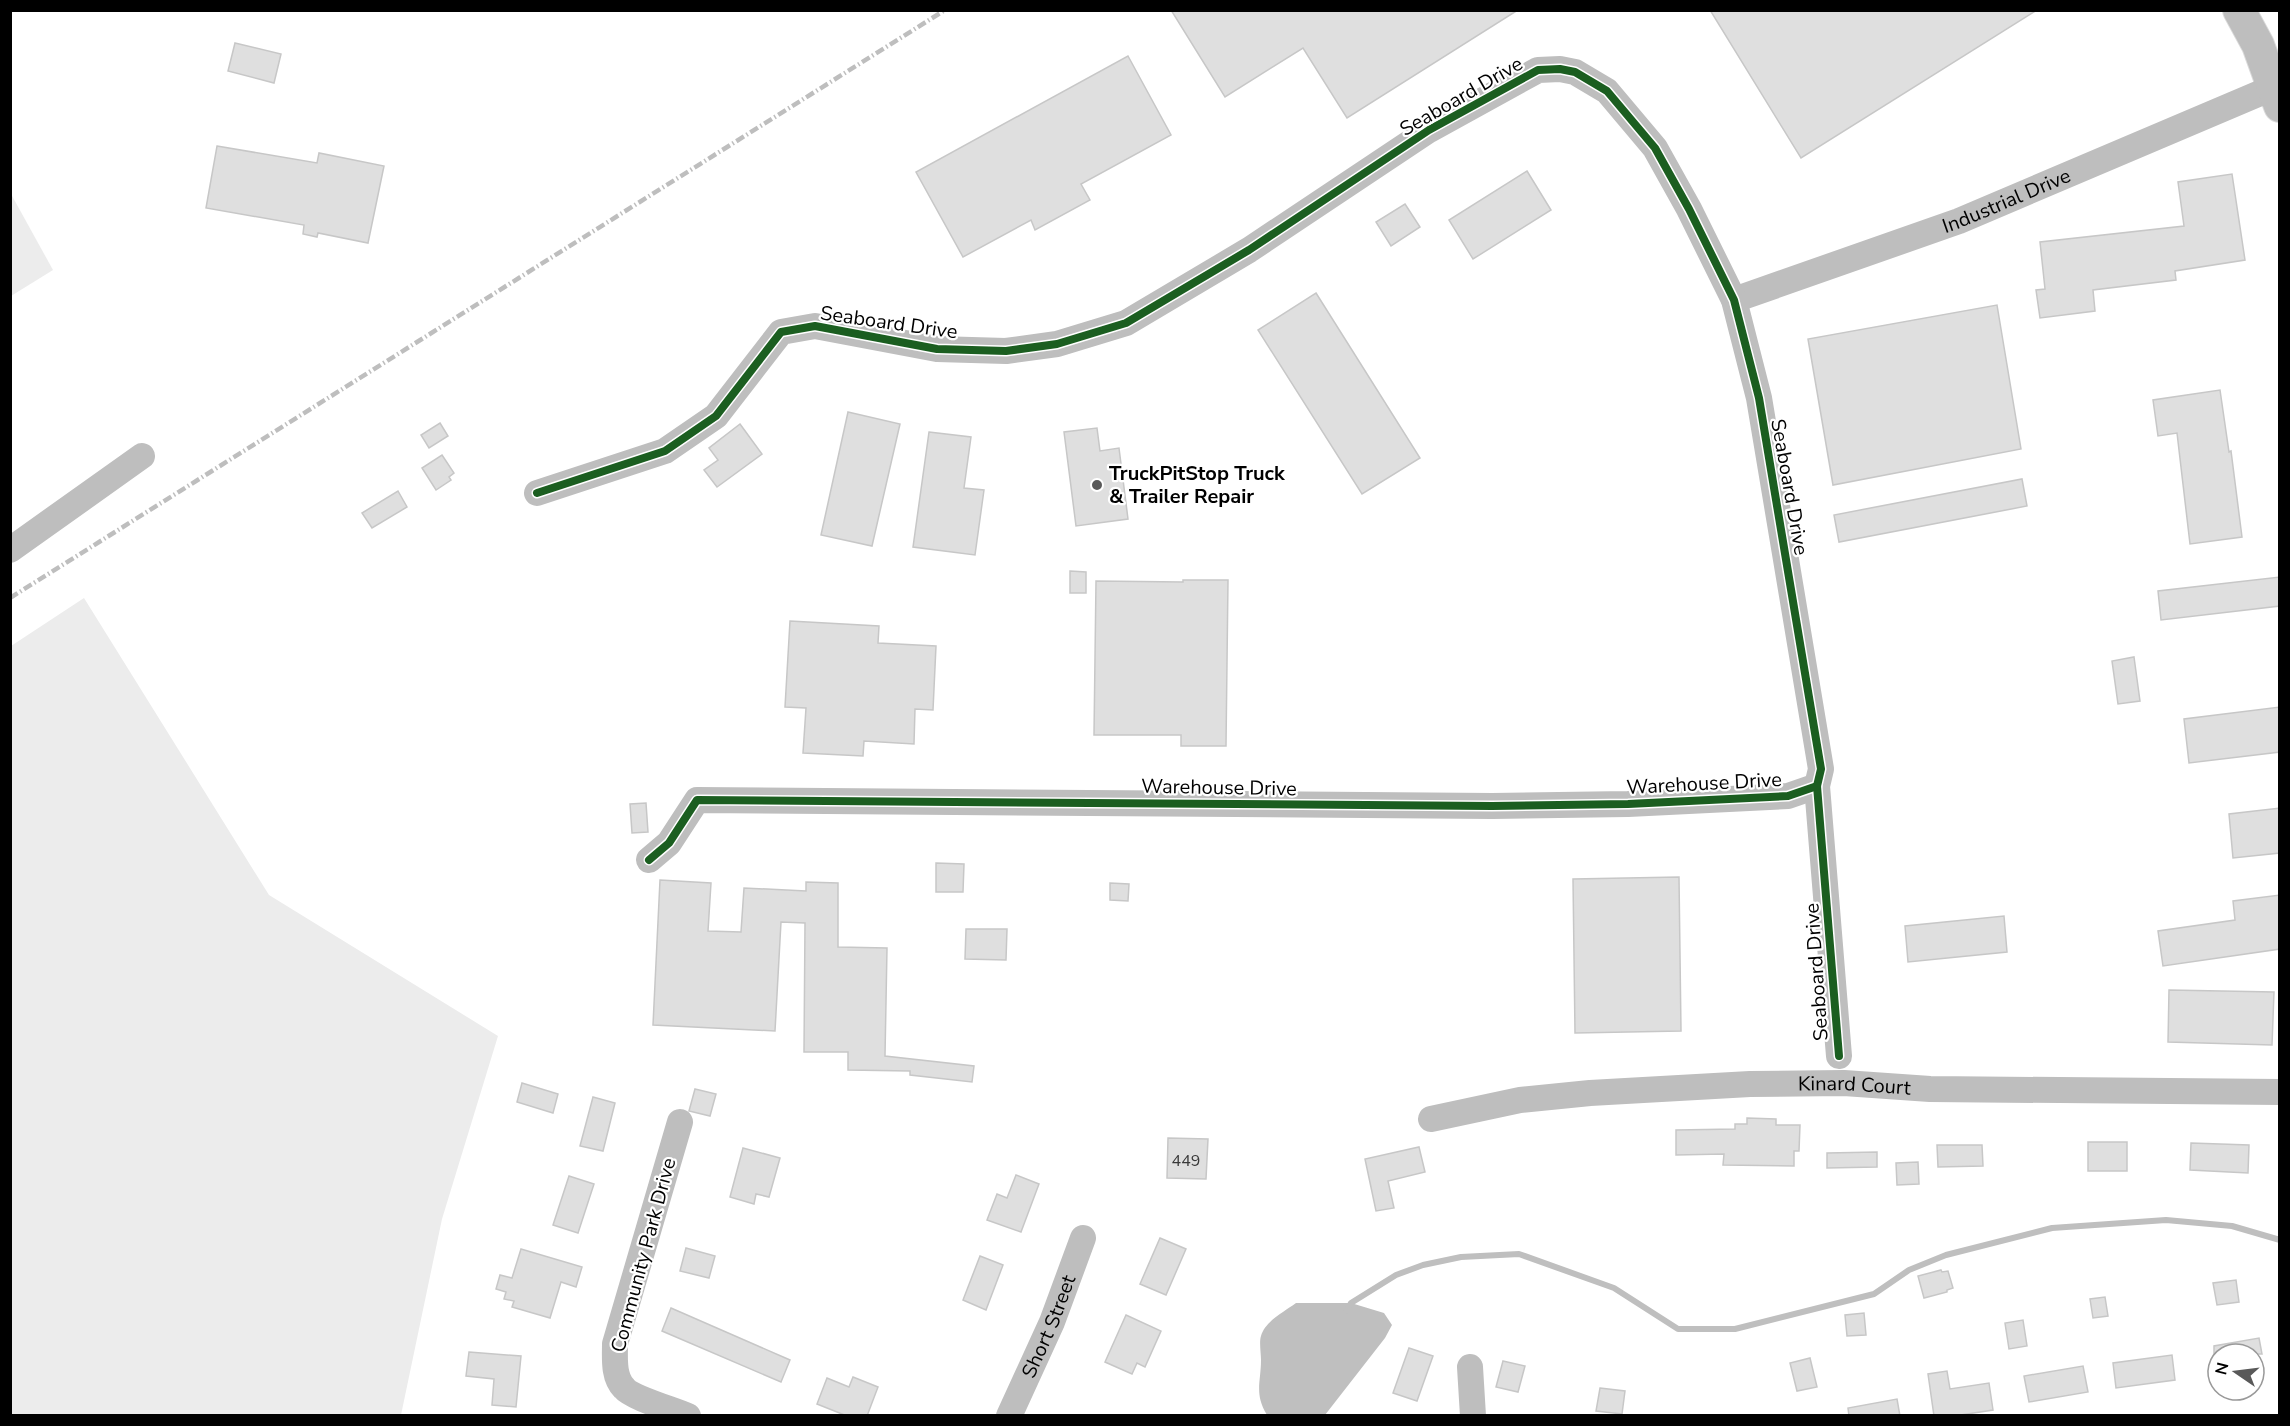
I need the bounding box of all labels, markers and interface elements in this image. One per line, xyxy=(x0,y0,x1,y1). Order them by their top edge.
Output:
street label: Seaboard Drive xyxy=(1395,50,1528,143)
street label: Industrial Drive xyxy=(1939,162,2075,240)
street label: Seaboard Drive xyxy=(819,300,959,345)
street label: Seaboard Drive xyxy=(1764,417,1815,557)
place label: TruckPitStop Truck & Trailer Repair xyxy=(1109,460,1286,510)
marker: TruckPitStop Truck & Trailer Repair xyxy=(1090,478,1104,492)
street label: Warehouse Drive xyxy=(1626,766,1782,801)
street label: Warehouse Drive xyxy=(1141,773,1297,802)
street label: Seaboard Drive xyxy=(1798,902,1835,1042)
street label: Kinard Court xyxy=(1798,1070,1913,1102)
house number: 449 xyxy=(1172,1150,1200,1172)
street label: Community Park Drive xyxy=(605,1155,682,1355)
street label: Short Street xyxy=(1015,1270,1083,1382)
north arrow xyxy=(2206,1342,2266,1402)
text: N xyxy=(2210,1360,2235,1377)

